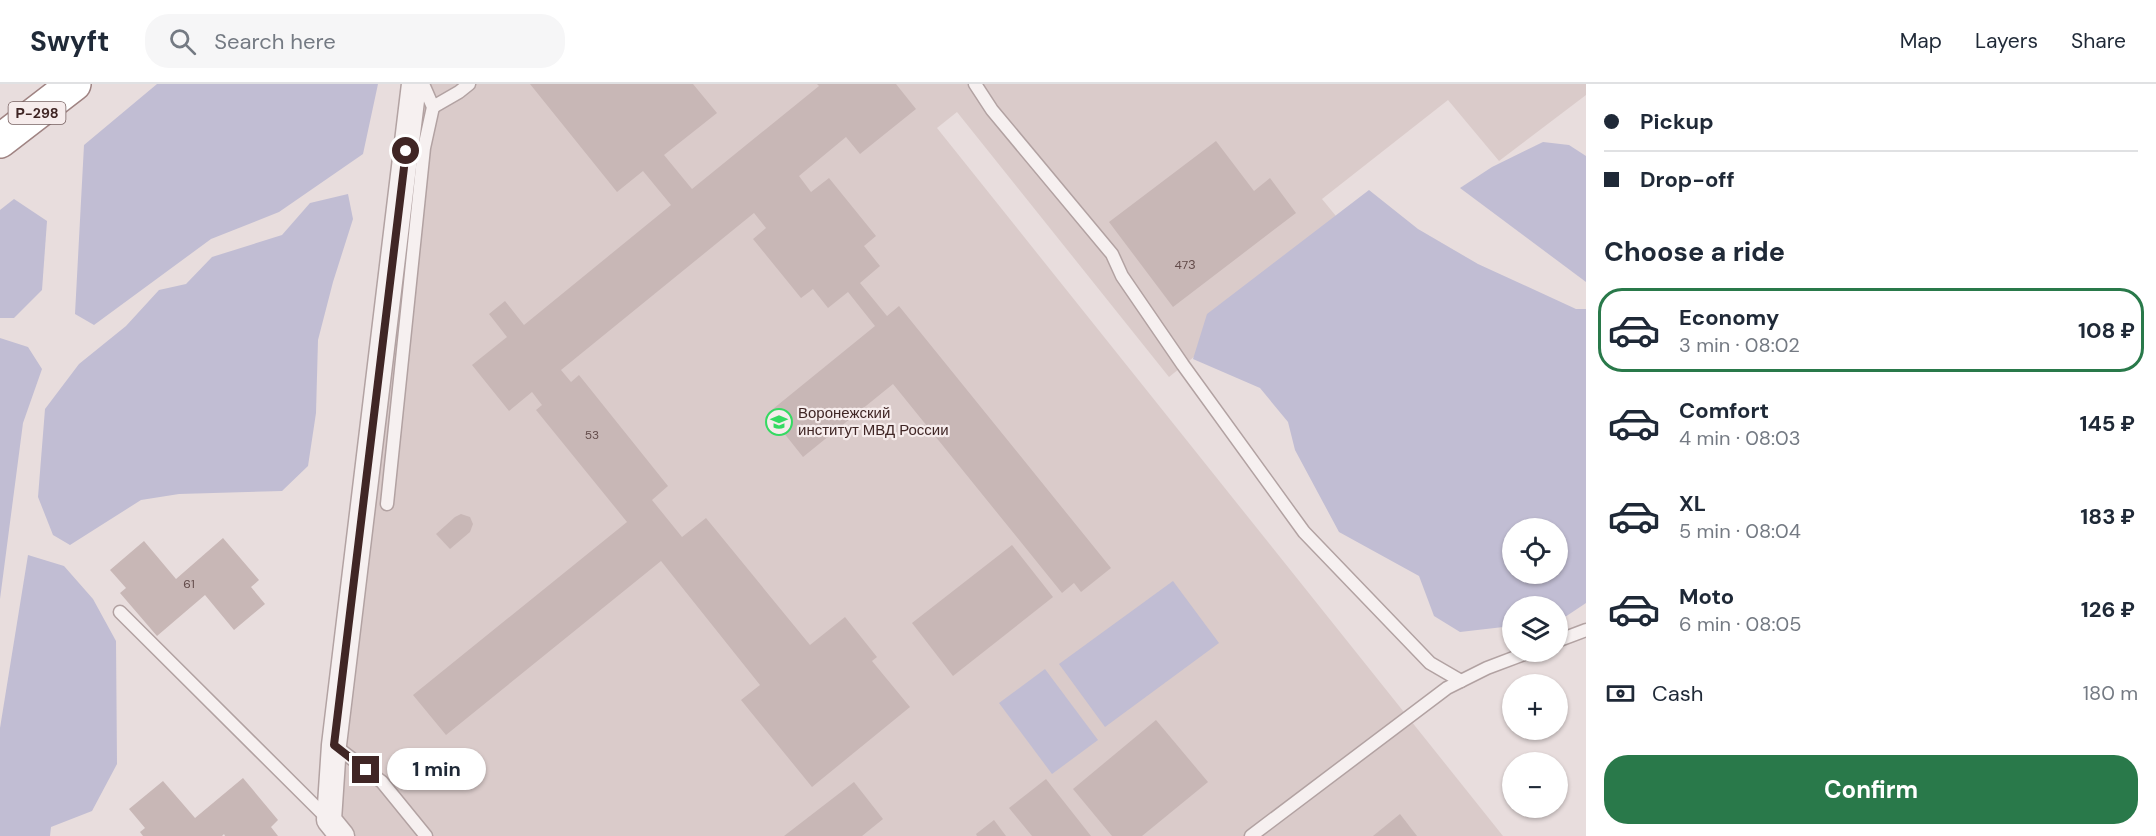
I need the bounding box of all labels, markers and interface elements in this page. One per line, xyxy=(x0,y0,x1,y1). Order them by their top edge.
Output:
search box xyxy=(145,14,565,68)
text: Swyft xyxy=(30,23,109,60)
icon: search xyxy=(166,25,199,58)
text: Search here xyxy=(214,27,336,56)
text: Map xyxy=(1900,27,1942,55)
text: Layers xyxy=(1975,27,2038,55)
text: Share xyxy=(2071,27,2126,55)
road number: Р-298 xyxy=(9,102,66,124)
text: Pickup xyxy=(1640,107,1714,136)
route start xyxy=(392,137,419,164)
text: Drop-off xyxy=(1640,165,1735,194)
text: Choose a ride xyxy=(1604,234,1785,269)
house number: 47З xyxy=(1175,257,1195,273)
icon: car xyxy=(1607,303,1661,357)
text: Economy xyxy=(1679,303,1779,332)
text: 108 ₽ xyxy=(2078,316,2135,345)
text: 3 min · 08:02 xyxy=(1679,332,1800,358)
icon: car xyxy=(1607,396,1661,450)
text: Comfort xyxy=(1679,396,1769,425)
place label: Воронежский институт МВД России xyxy=(798,403,949,440)
school or university icon: Воронежский институт МВД России xyxy=(764,407,794,437)
text: 145 ₽ xyxy=(2079,409,2135,438)
text: 4 min · 08:03 xyxy=(1679,425,1801,451)
house number: 53 xyxy=(585,427,599,443)
icon: car xyxy=(1607,489,1661,543)
text: XL xyxy=(1679,489,1706,518)
text: 183 ₽ xyxy=(2080,502,2135,531)
map controls xyxy=(1502,518,1568,818)
button: locate xyxy=(1502,518,1568,584)
text: 5 min · 08:04 xyxy=(1679,518,1801,544)
house number: 61 xyxy=(183,576,195,592)
icon: car xyxy=(1607,582,1661,636)
text: Moto xyxy=(1679,582,1734,611)
text: 126 ₽ xyxy=(2081,595,2135,624)
button: layers xyxy=(1502,596,1568,662)
text: 6 min · 08:05 xyxy=(1679,611,1801,637)
button: + xyxy=(1502,674,1568,740)
icon: cash xyxy=(1604,677,1637,710)
text: Cash xyxy=(1652,679,1703,708)
text: 180 m xyxy=(2083,680,2138,706)
callout: 1 min xyxy=(387,749,486,791)
button: − xyxy=(1502,752,1568,818)
button: Confirm xyxy=(1604,755,2138,824)
route end xyxy=(352,756,379,783)
text: 1 min xyxy=(412,756,461,782)

